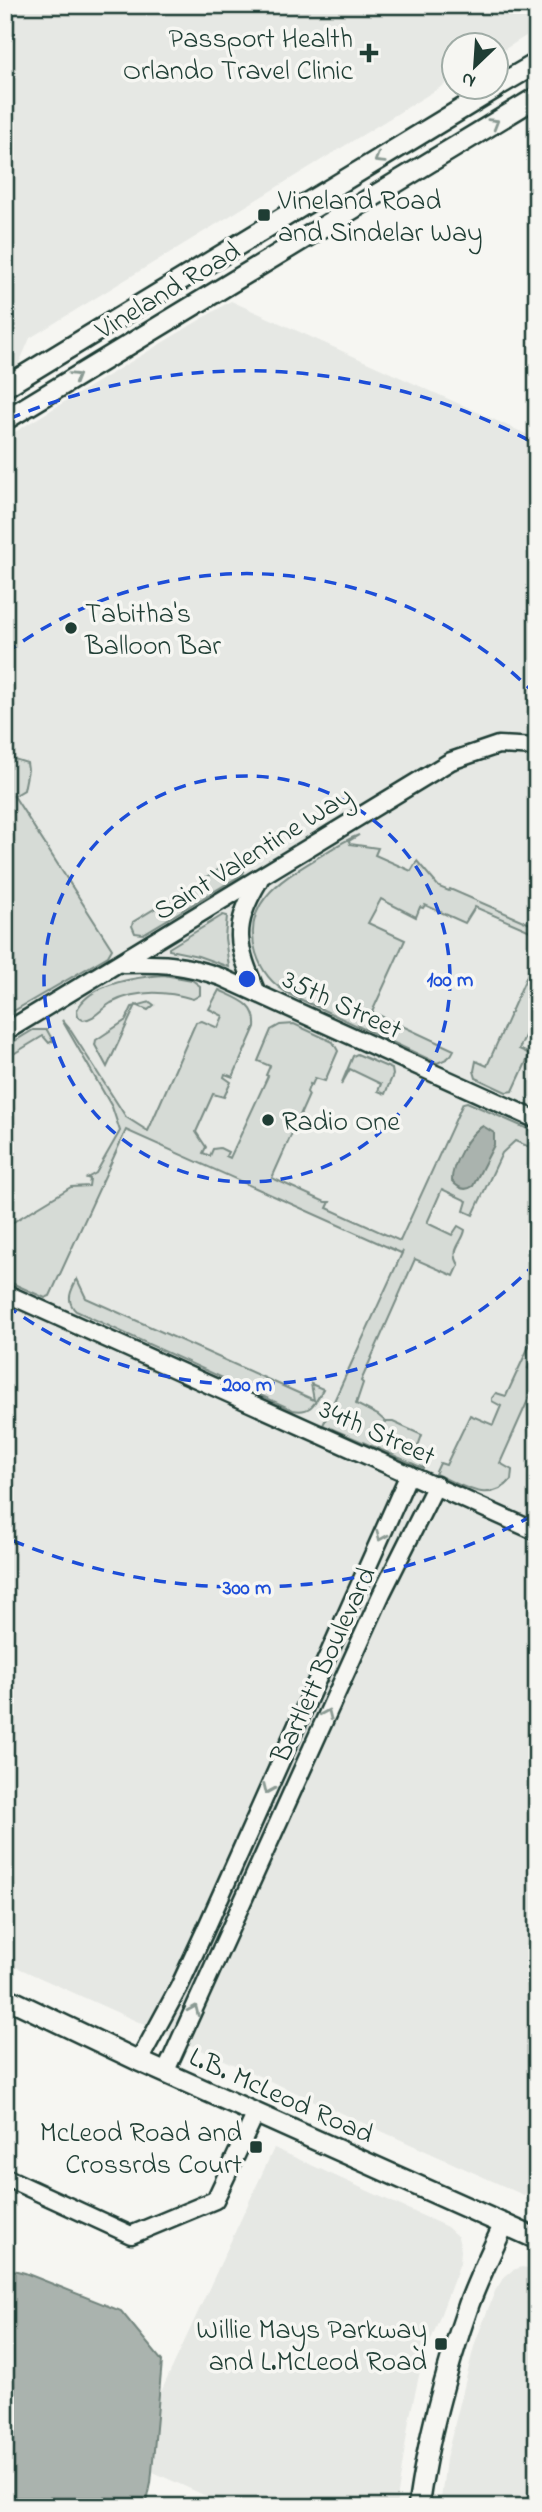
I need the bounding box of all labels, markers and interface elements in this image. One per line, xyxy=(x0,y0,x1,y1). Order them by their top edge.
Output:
place label: Passport Health Orlando Travel Clinic xyxy=(123,20,354,93)
north arrow xyxy=(440,32,510,102)
marker: Passport Health Orlando Travel Clinic xyxy=(359,43,379,63)
text: N xyxy=(457,64,480,94)
one-way arrow xyxy=(486,118,499,131)
one-way arrow xyxy=(373,151,386,164)
place label: Vineland Road and Sindelar Way xyxy=(277,182,483,255)
marker: Vineland Road and Sindelar Way xyxy=(256,207,272,223)
street label: Vineland Road xyxy=(87,232,250,352)
one-way arrow xyxy=(67,373,80,386)
place label: Tabitha's Balloon Bar xyxy=(84,595,221,668)
marker: Tabitha's Balloon Bar xyxy=(63,620,79,636)
street label: Saint Valentine Way xyxy=(146,777,361,933)
street label: 35th Street xyxy=(275,961,408,1052)
text: 100 m xyxy=(427,966,473,996)
centre of rings xyxy=(235,967,259,991)
place label: Radio One xyxy=(282,1103,400,1144)
marker: Radio One xyxy=(260,1112,276,1128)
text: 200 m xyxy=(221,1371,272,1401)
street label: 34th Street xyxy=(312,1390,441,1478)
one-way arrow xyxy=(375,1529,389,1541)
street label: Bartlett Boulevard xyxy=(261,1560,389,1771)
text: 300 m xyxy=(222,1574,271,1604)
one-way arrow xyxy=(319,1709,333,1721)
one-way arrow xyxy=(262,1781,276,1794)
one-way arrow xyxy=(185,2005,199,2018)
street label: L.B. McLeod Road xyxy=(182,2038,380,2156)
place label: McLeod Road and Crossrds Court xyxy=(40,2114,242,2187)
marker: McLeod Road and Crossrds Court xyxy=(248,2139,264,2155)
place label: Willie Mays Parkway and L.McLeod Road xyxy=(196,2311,427,2384)
marker: Willie Mays Parkway and L.McLeod Road xyxy=(433,2336,449,2352)

